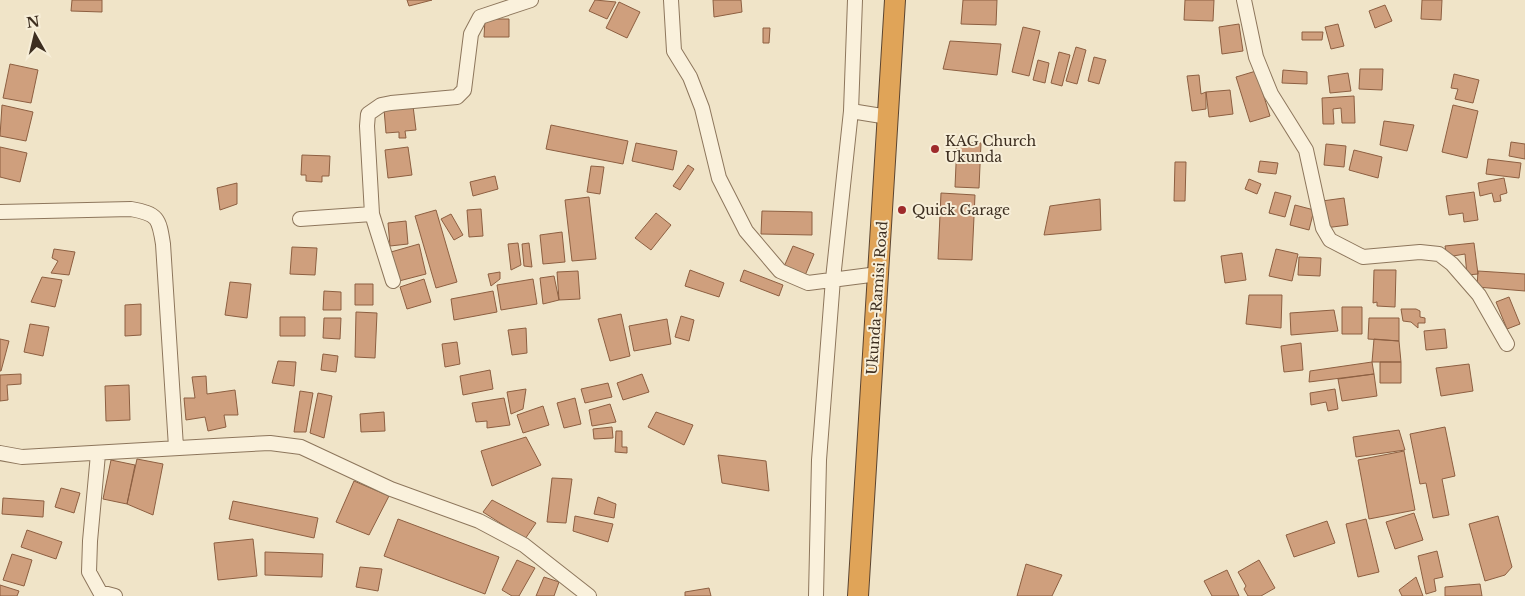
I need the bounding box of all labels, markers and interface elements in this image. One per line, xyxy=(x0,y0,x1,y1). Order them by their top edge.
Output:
north arrow xyxy=(10,10,60,60)
text: N xyxy=(25,12,41,32)
place label: KAG Church Ukunda xyxy=(945,132,1037,166)
marker: KAG Church Ukunda xyxy=(929,143,941,155)
place label: Quick Garage xyxy=(912,201,1010,219)
marker: Quick Garage xyxy=(896,204,908,216)
street label: Ukunda-Ramisi Road xyxy=(863,220,891,376)

